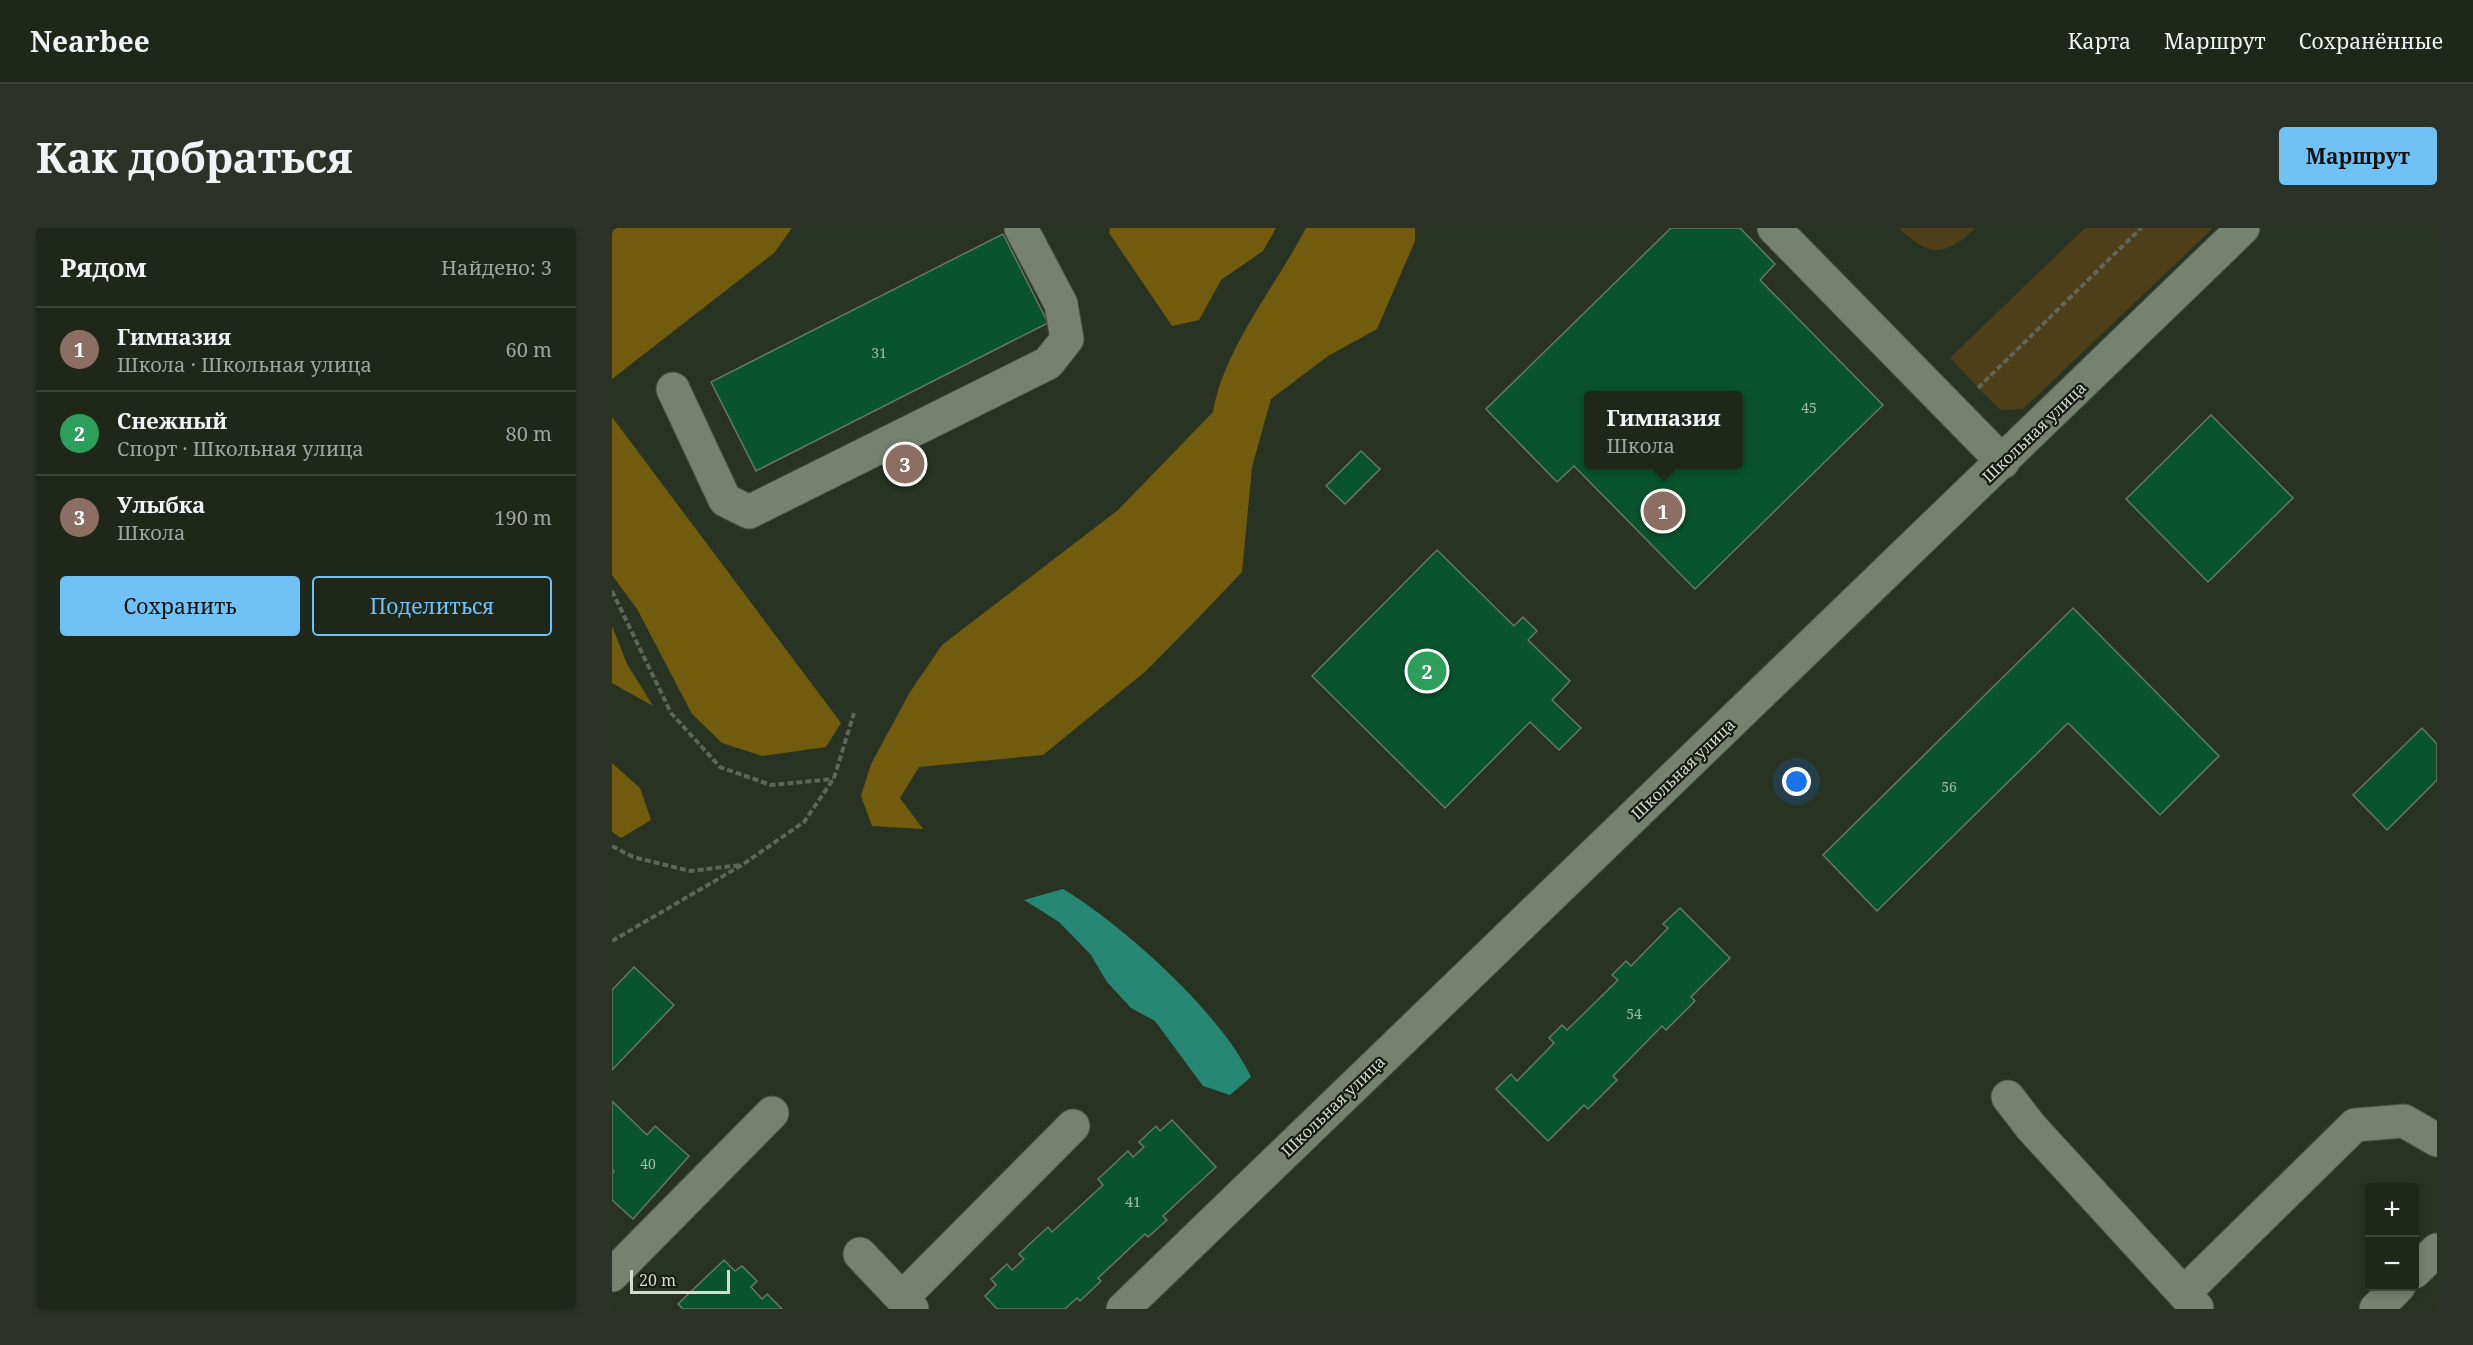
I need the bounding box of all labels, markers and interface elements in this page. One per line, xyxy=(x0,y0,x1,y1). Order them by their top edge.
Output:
text: Nearbee xyxy=(30,22,150,60)
text: Карта xyxy=(2068,27,2131,55)
text: Маршрут xyxy=(2164,27,2266,55)
text: Сохранённые xyxy=(2299,27,2443,55)
button: Маршрут xyxy=(2279,127,2437,185)
text: Как добраться xyxy=(36,128,353,185)
text: Рядом xyxy=(60,249,147,285)
text: Найдено: 3 xyxy=(441,254,552,281)
text: Гимназия xyxy=(117,321,231,351)
text: 1 xyxy=(74,336,85,363)
text: 60 m xyxy=(506,336,552,363)
house number: 31 xyxy=(871,343,887,362)
text: Школа · Школьная улица xyxy=(117,351,372,378)
street label: Школьная улица xyxy=(1977,377,2091,487)
popup xyxy=(1584,391,1743,469)
house number: 45 xyxy=(1801,398,1817,417)
text: Гимназия xyxy=(1606,402,1721,432)
text: Снежный xyxy=(117,405,227,435)
text: 2 xyxy=(74,420,85,447)
text: 80 m xyxy=(506,420,552,447)
text: Школа xyxy=(1606,432,1675,459)
text: Спорт · Школьная улица xyxy=(117,435,364,462)
pin: 3 xyxy=(886,442,924,486)
pin: 1 xyxy=(1644,488,1682,534)
text: Улыбка xyxy=(117,489,205,519)
text: 3 xyxy=(74,504,85,531)
text: 190 m xyxy=(494,504,552,531)
text: Школа xyxy=(117,519,186,546)
button: Сохранить xyxy=(60,576,300,636)
button: Поделиться xyxy=(312,576,552,636)
pin: 2 xyxy=(1408,648,1446,694)
street label: Школьная улица xyxy=(1626,714,1740,824)
your location xyxy=(1782,767,1811,796)
house number: 56 xyxy=(1941,777,1957,796)
house number: 54 xyxy=(1626,1004,1642,1023)
street label: Школьная улица xyxy=(1276,1051,1390,1161)
house number: 40 xyxy=(640,1154,656,1173)
map controls xyxy=(2365,1183,2419,1291)
button: + xyxy=(2365,1183,2419,1237)
house number: 41 xyxy=(1125,1192,1141,1211)
button: − xyxy=(2365,1237,2419,1291)
scale bar xyxy=(630,1267,730,1294)
text: 20 m xyxy=(639,1269,676,1291)

